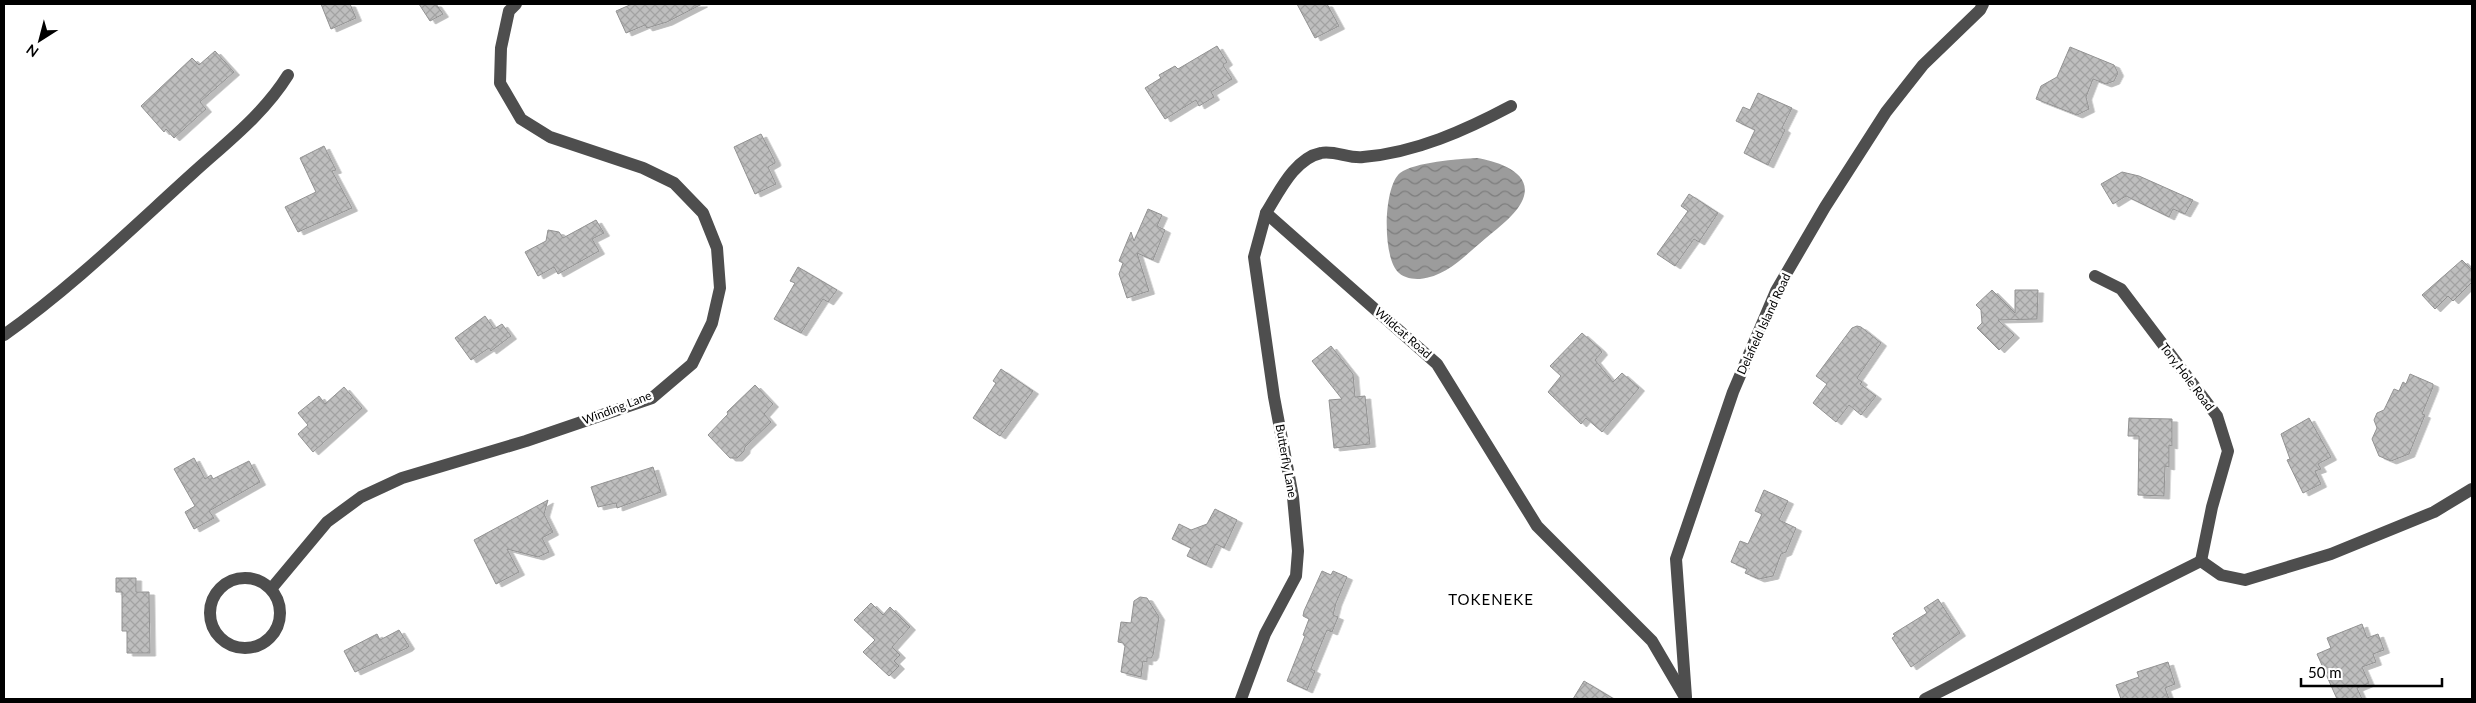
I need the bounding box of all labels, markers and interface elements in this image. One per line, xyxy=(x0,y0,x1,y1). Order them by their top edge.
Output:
north arrow xyxy=(15,15,65,65)
text: N xyxy=(23,41,41,61)
street label: Delafield Island Road xyxy=(1733,271,1794,377)
street label: Wildcat Road xyxy=(1372,304,1435,361)
street label: Tory Hole Road xyxy=(2157,340,2218,413)
street label: Winding Lane xyxy=(580,387,653,428)
street label: Butterfly Lane xyxy=(1273,423,1300,499)
district label: TOKENEKE xyxy=(1448,590,1534,608)
scale bar xyxy=(2301,656,2442,688)
text: 50 m xyxy=(2308,663,2342,681)

